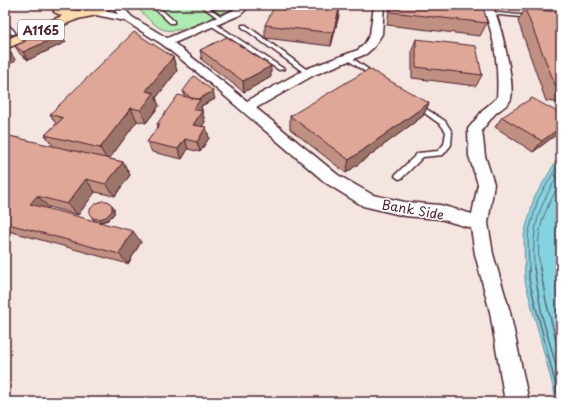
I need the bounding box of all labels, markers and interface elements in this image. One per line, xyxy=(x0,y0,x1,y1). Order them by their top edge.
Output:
road number: A1165 xyxy=(18,20,64,40)
street label: Bank Side xyxy=(380,194,446,224)

